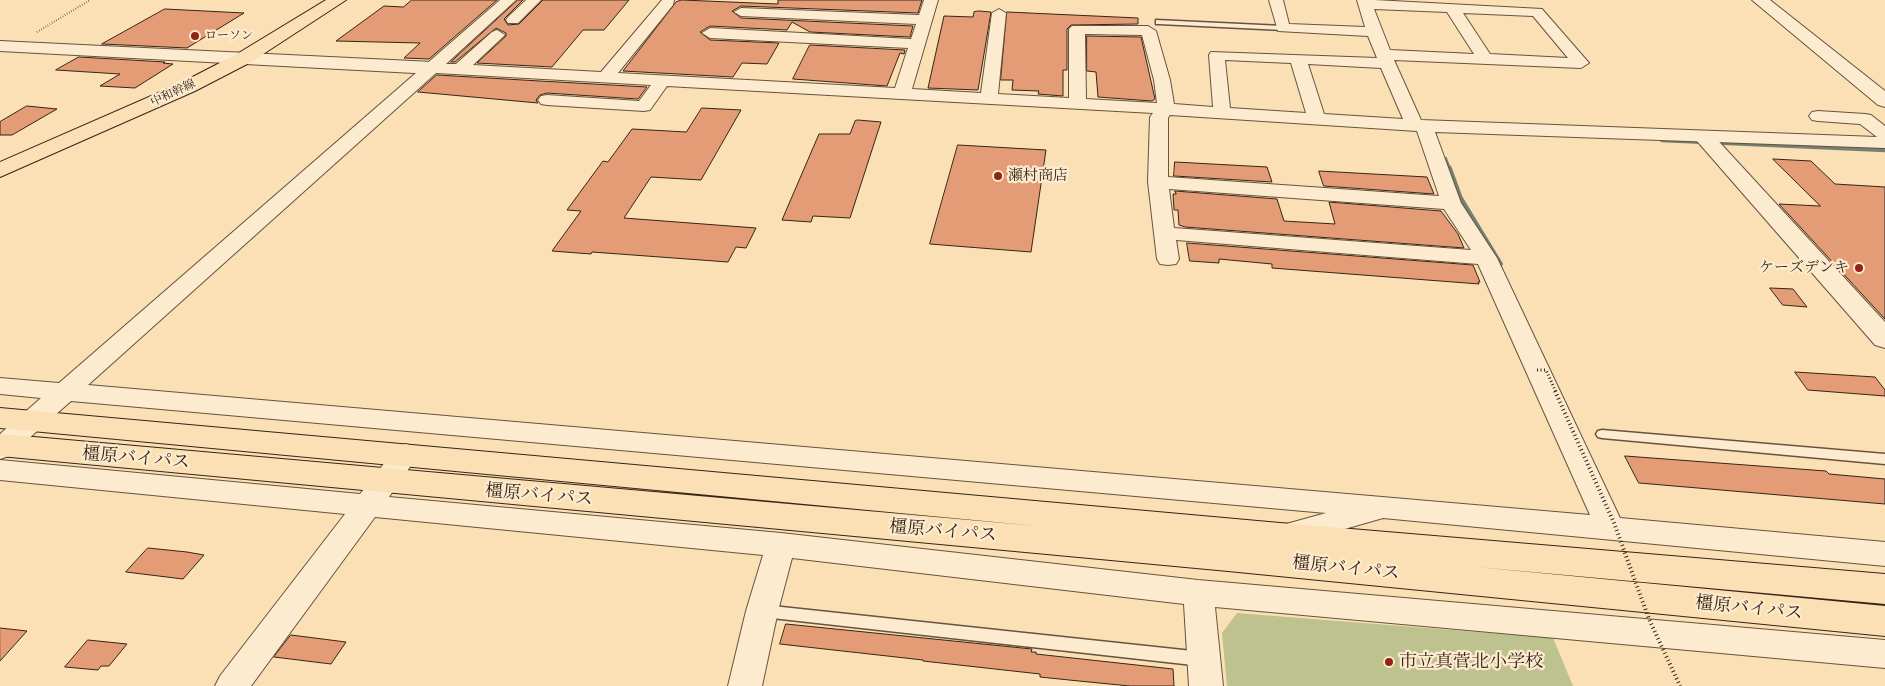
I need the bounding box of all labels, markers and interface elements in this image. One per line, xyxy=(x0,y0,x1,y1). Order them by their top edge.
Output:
place label: ローソン xyxy=(205,29,253,43)
marker: ローソン xyxy=(189,30,201,42)
street label: 中和幹線 xyxy=(148,76,198,110)
place label: 瀬村商店 xyxy=(1008,167,1068,185)
marker: 瀬村商店 xyxy=(992,170,1004,182)
place label: ケーズデンキ xyxy=(1759,259,1849,277)
marker: ケーズデンキ xyxy=(1853,262,1865,274)
street label: 橿原バイパス xyxy=(81,443,191,473)
street label: 橿原バイパス xyxy=(484,480,594,510)
street label: 橿原バイパス xyxy=(888,516,998,546)
street label: 橿原バイパス xyxy=(1291,552,1401,584)
street label: 橿原バイパス xyxy=(1694,592,1804,624)
place label: 市立真菅北小学校 xyxy=(1399,651,1543,673)
marker: 市立真菅北小学校 xyxy=(1383,656,1395,668)

